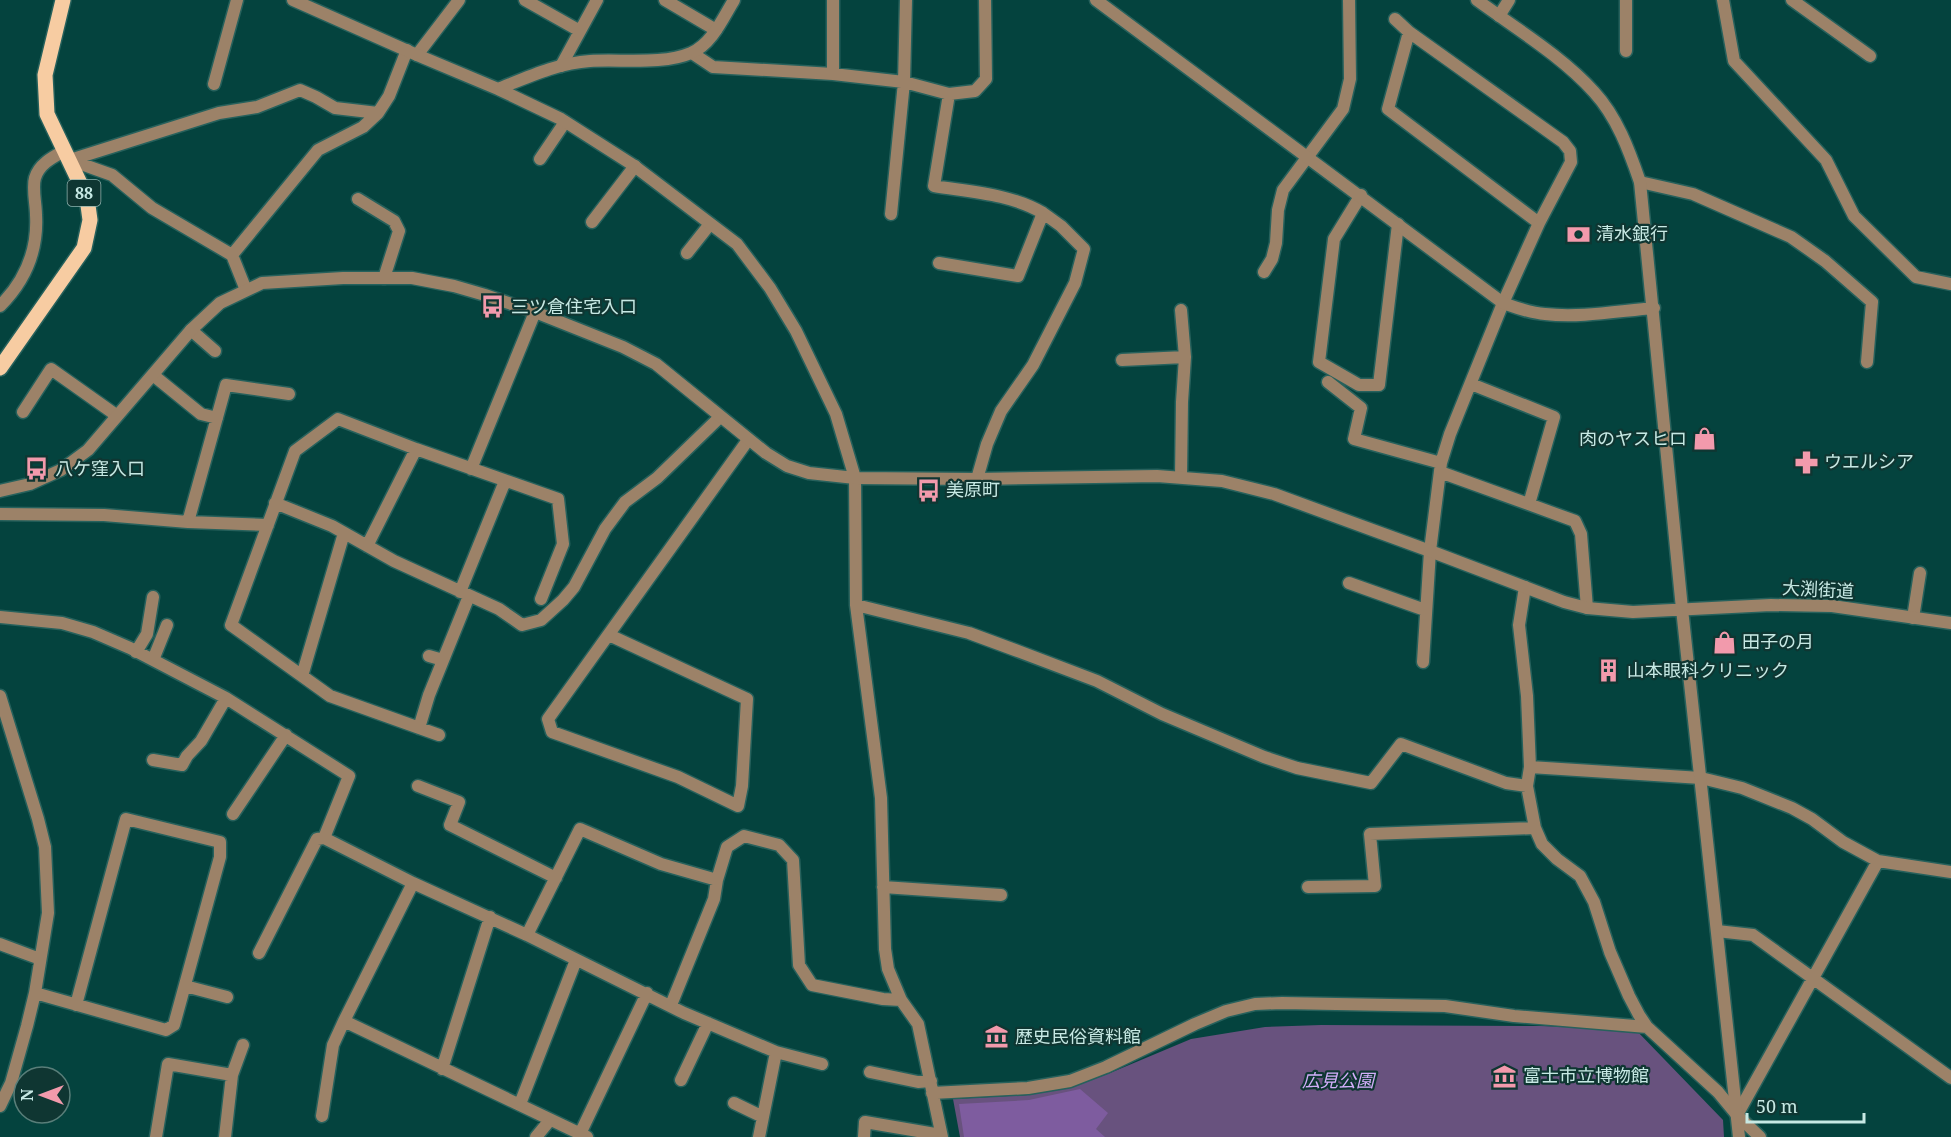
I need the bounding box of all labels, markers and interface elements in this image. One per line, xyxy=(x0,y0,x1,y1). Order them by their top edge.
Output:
road number: 88 xyxy=(68,180,100,206)
bank icon: 清水銀行 xyxy=(1565,221,1591,247)
place label: 清水銀行 xyxy=(1596,221,1668,245)
bus stop icon: 三ツ倉住宅入口 xyxy=(480,294,506,320)
place label: 三ツ倉住宅入口 xyxy=(511,294,637,318)
place label: 肉のヤスヒロ xyxy=(1579,426,1687,450)
shop icon: 肉のヤスヒロ xyxy=(1692,426,1718,452)
pharmacy icon: ウエルシア xyxy=(1793,449,1819,475)
place label: ウエルシア xyxy=(1824,449,1914,473)
bus stop icon: 八ケ窪入口 xyxy=(24,456,50,482)
place label: 八ケ窪入口 xyxy=(55,456,145,480)
bus stop icon: 美原町 xyxy=(915,477,941,503)
place label: 美原町 xyxy=(946,477,1000,501)
street label: 大渕街道 xyxy=(1781,575,1855,603)
shop icon: 田子の月 xyxy=(1711,629,1737,655)
place label: 田子の月 xyxy=(1742,629,1814,653)
building icon: 山本眼科クリニック xyxy=(1596,658,1622,684)
place label: 山本眼科クリニック xyxy=(1627,658,1789,682)
museum icon: 歴史民俗資料館 xyxy=(984,1024,1010,1050)
place label: 歴史民俗資料館 xyxy=(1015,1024,1141,1048)
museum icon: 富士市立博物館 xyxy=(1492,1063,1518,1089)
place label: 富士市立博物館 xyxy=(1523,1063,1649,1087)
north arrow xyxy=(12,1065,72,1125)
park label: 広見公園 xyxy=(1302,1068,1377,1092)
scale bar xyxy=(1747,1086,1864,1124)
text: N xyxy=(16,1088,38,1101)
text: 50 m xyxy=(1756,1094,1798,1118)

